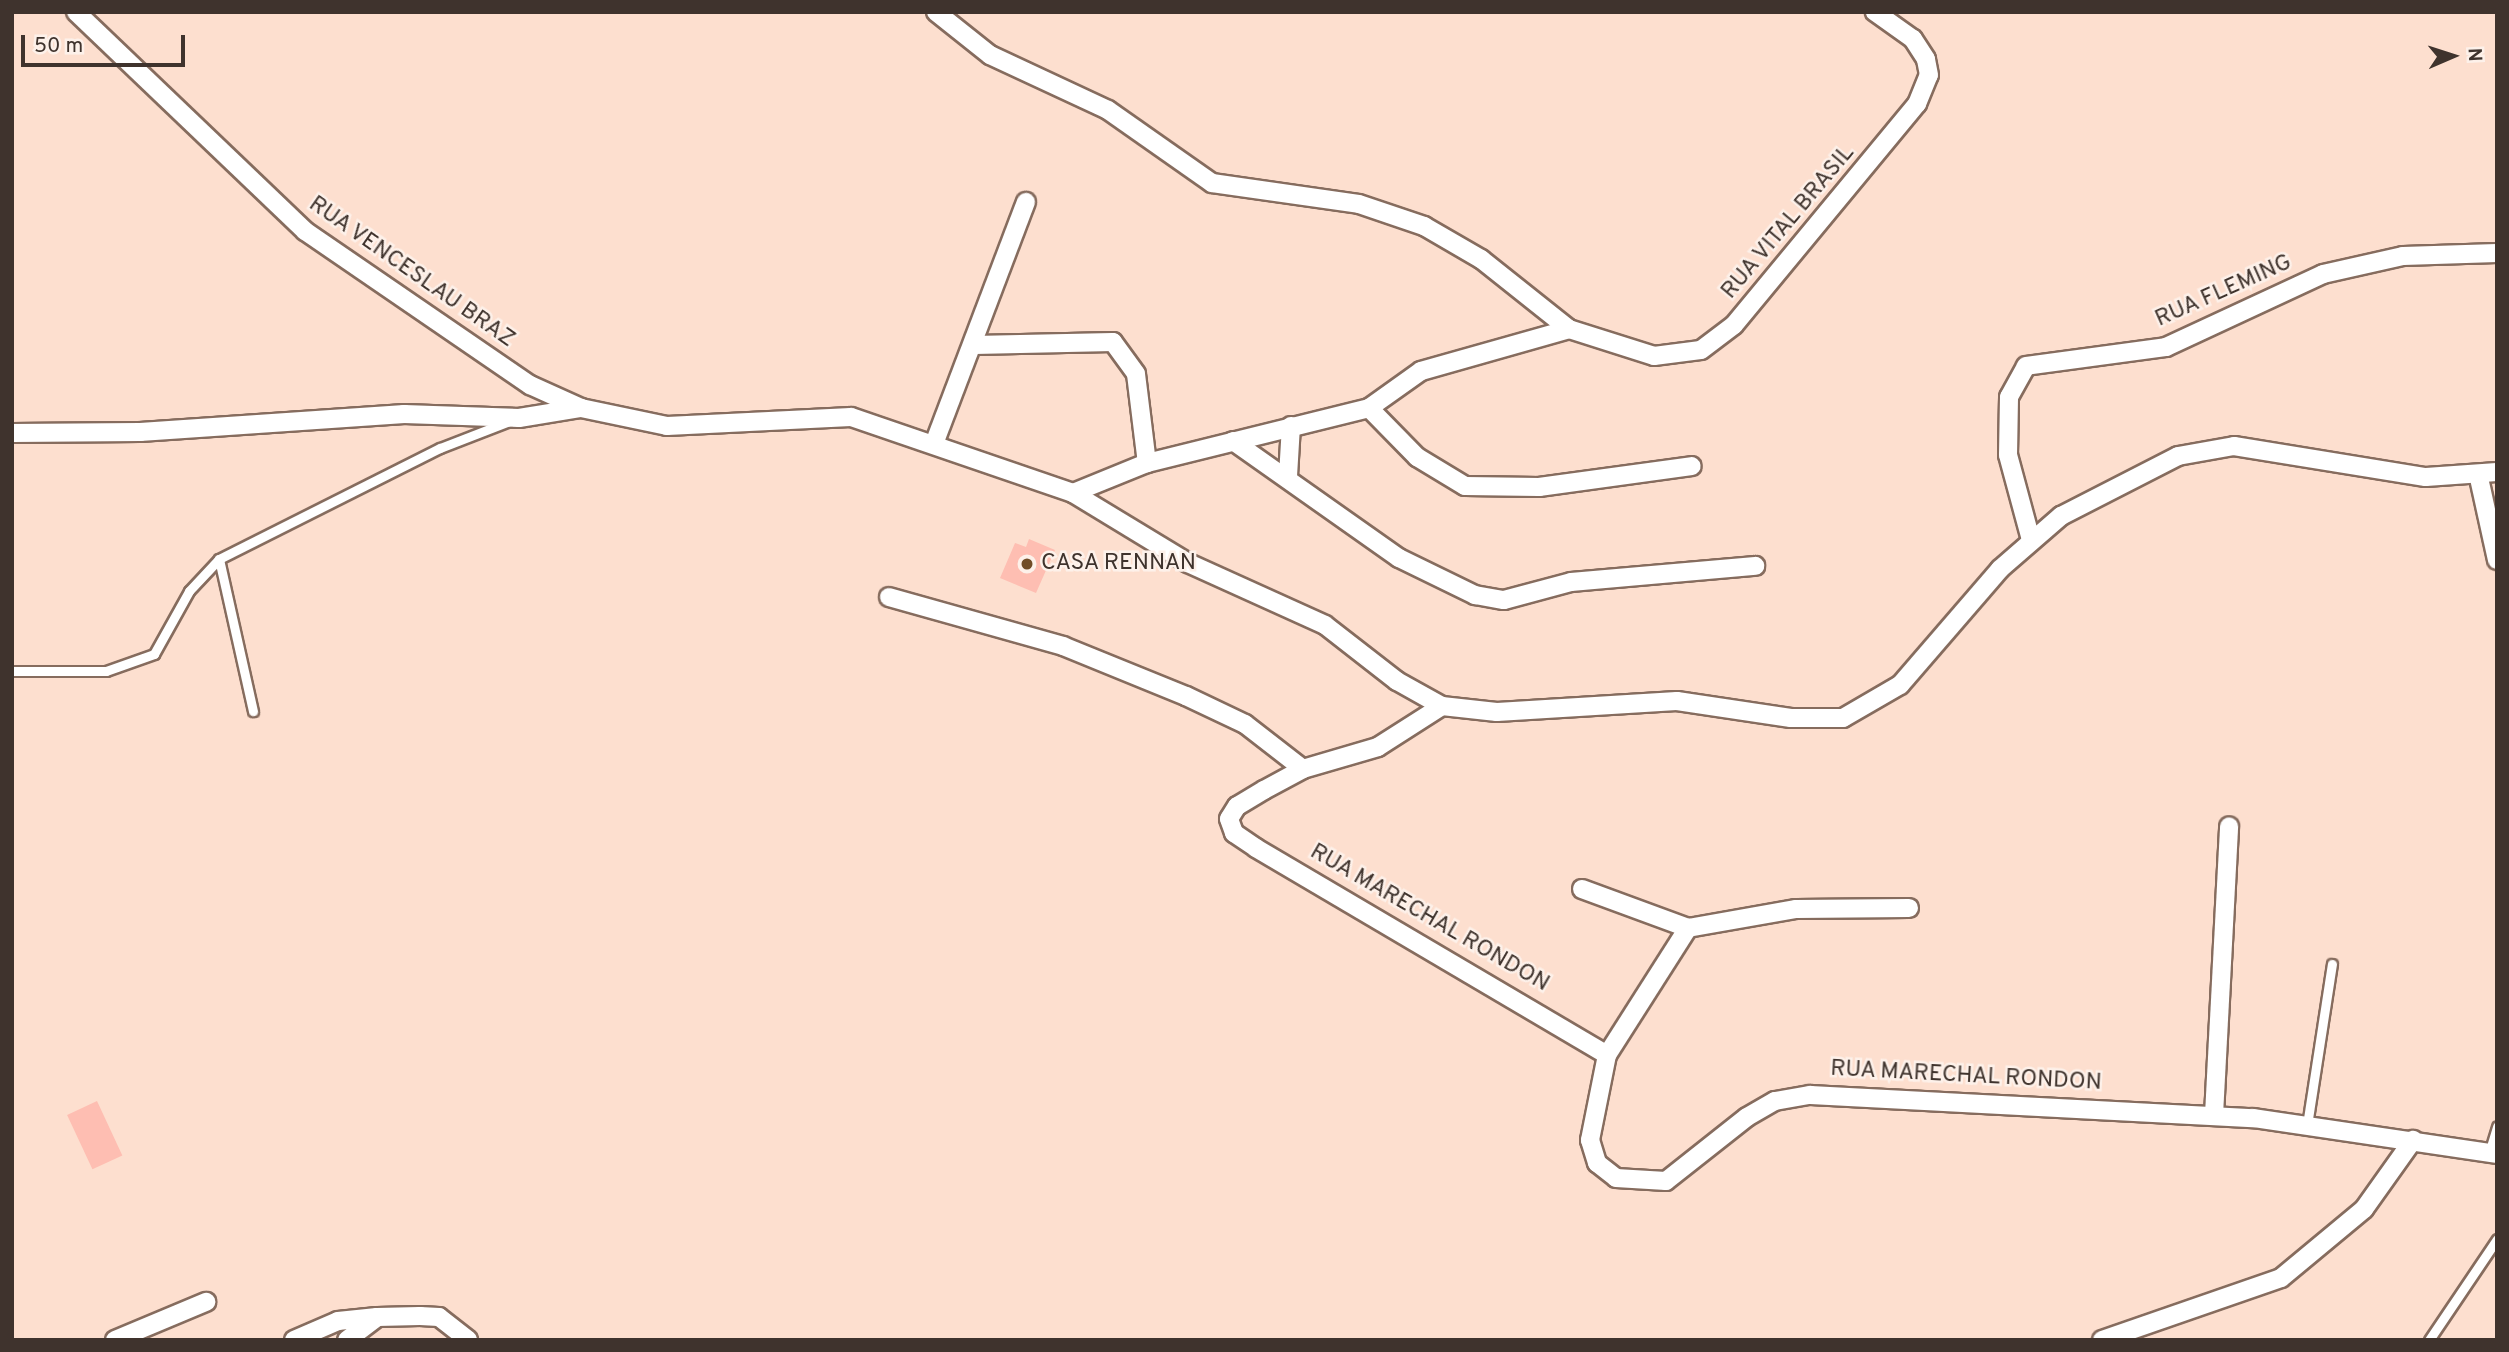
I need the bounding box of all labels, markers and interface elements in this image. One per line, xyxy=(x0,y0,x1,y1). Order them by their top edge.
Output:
scale bar xyxy=(24,21,189,65)
north arrow xyxy=(2418,21,2488,91)
text: 50 m xyxy=(34,33,83,60)
text: N xyxy=(2462,47,2486,62)
street label: RUA VITAL BRASIL xyxy=(1716,140,1862,306)
street label: RUA VENCESLAU BRAZ xyxy=(302,191,520,355)
street label: RUA FLEMING xyxy=(2151,249,2297,335)
place label: CASA RENNAN xyxy=(1041,550,1197,578)
marker: CASA RENNAN xyxy=(1019,556,1035,572)
street label: RUA MARECHAL RONDON xyxy=(1304,839,1554,999)
street label: RUA MARECHAL RONDON xyxy=(1829,1056,2103,1098)

